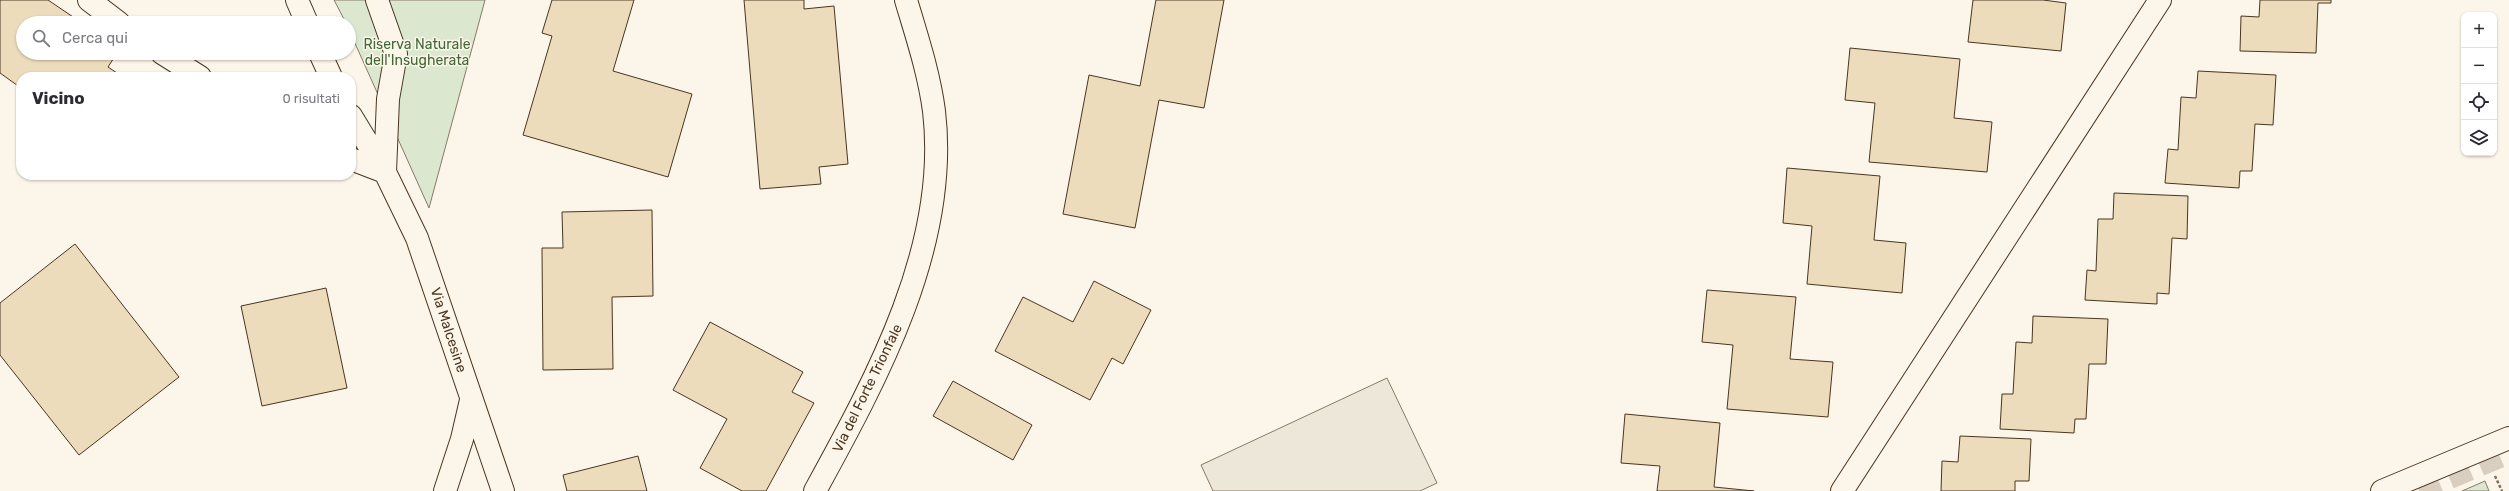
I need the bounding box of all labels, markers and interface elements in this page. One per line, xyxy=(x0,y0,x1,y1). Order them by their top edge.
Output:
map controls xyxy=(2461,12,2497,156)
button: + xyxy=(2461,12,2497,48)
search box xyxy=(16,16,356,60)
icon: search xyxy=(30,27,52,49)
text: Cerca qui xyxy=(62,29,128,47)
park label: Riserva Naturale dell'Insugherata xyxy=(364,36,471,69)
button: − xyxy=(2461,48,2497,84)
button: locate xyxy=(2461,84,2497,120)
text: Vicino xyxy=(32,88,85,108)
text: 0 risultati xyxy=(282,91,340,106)
button: layers xyxy=(2461,120,2497,156)
street label: Via Malcesine xyxy=(427,286,470,375)
street label: Via del Forte Trionfale xyxy=(829,321,906,455)

